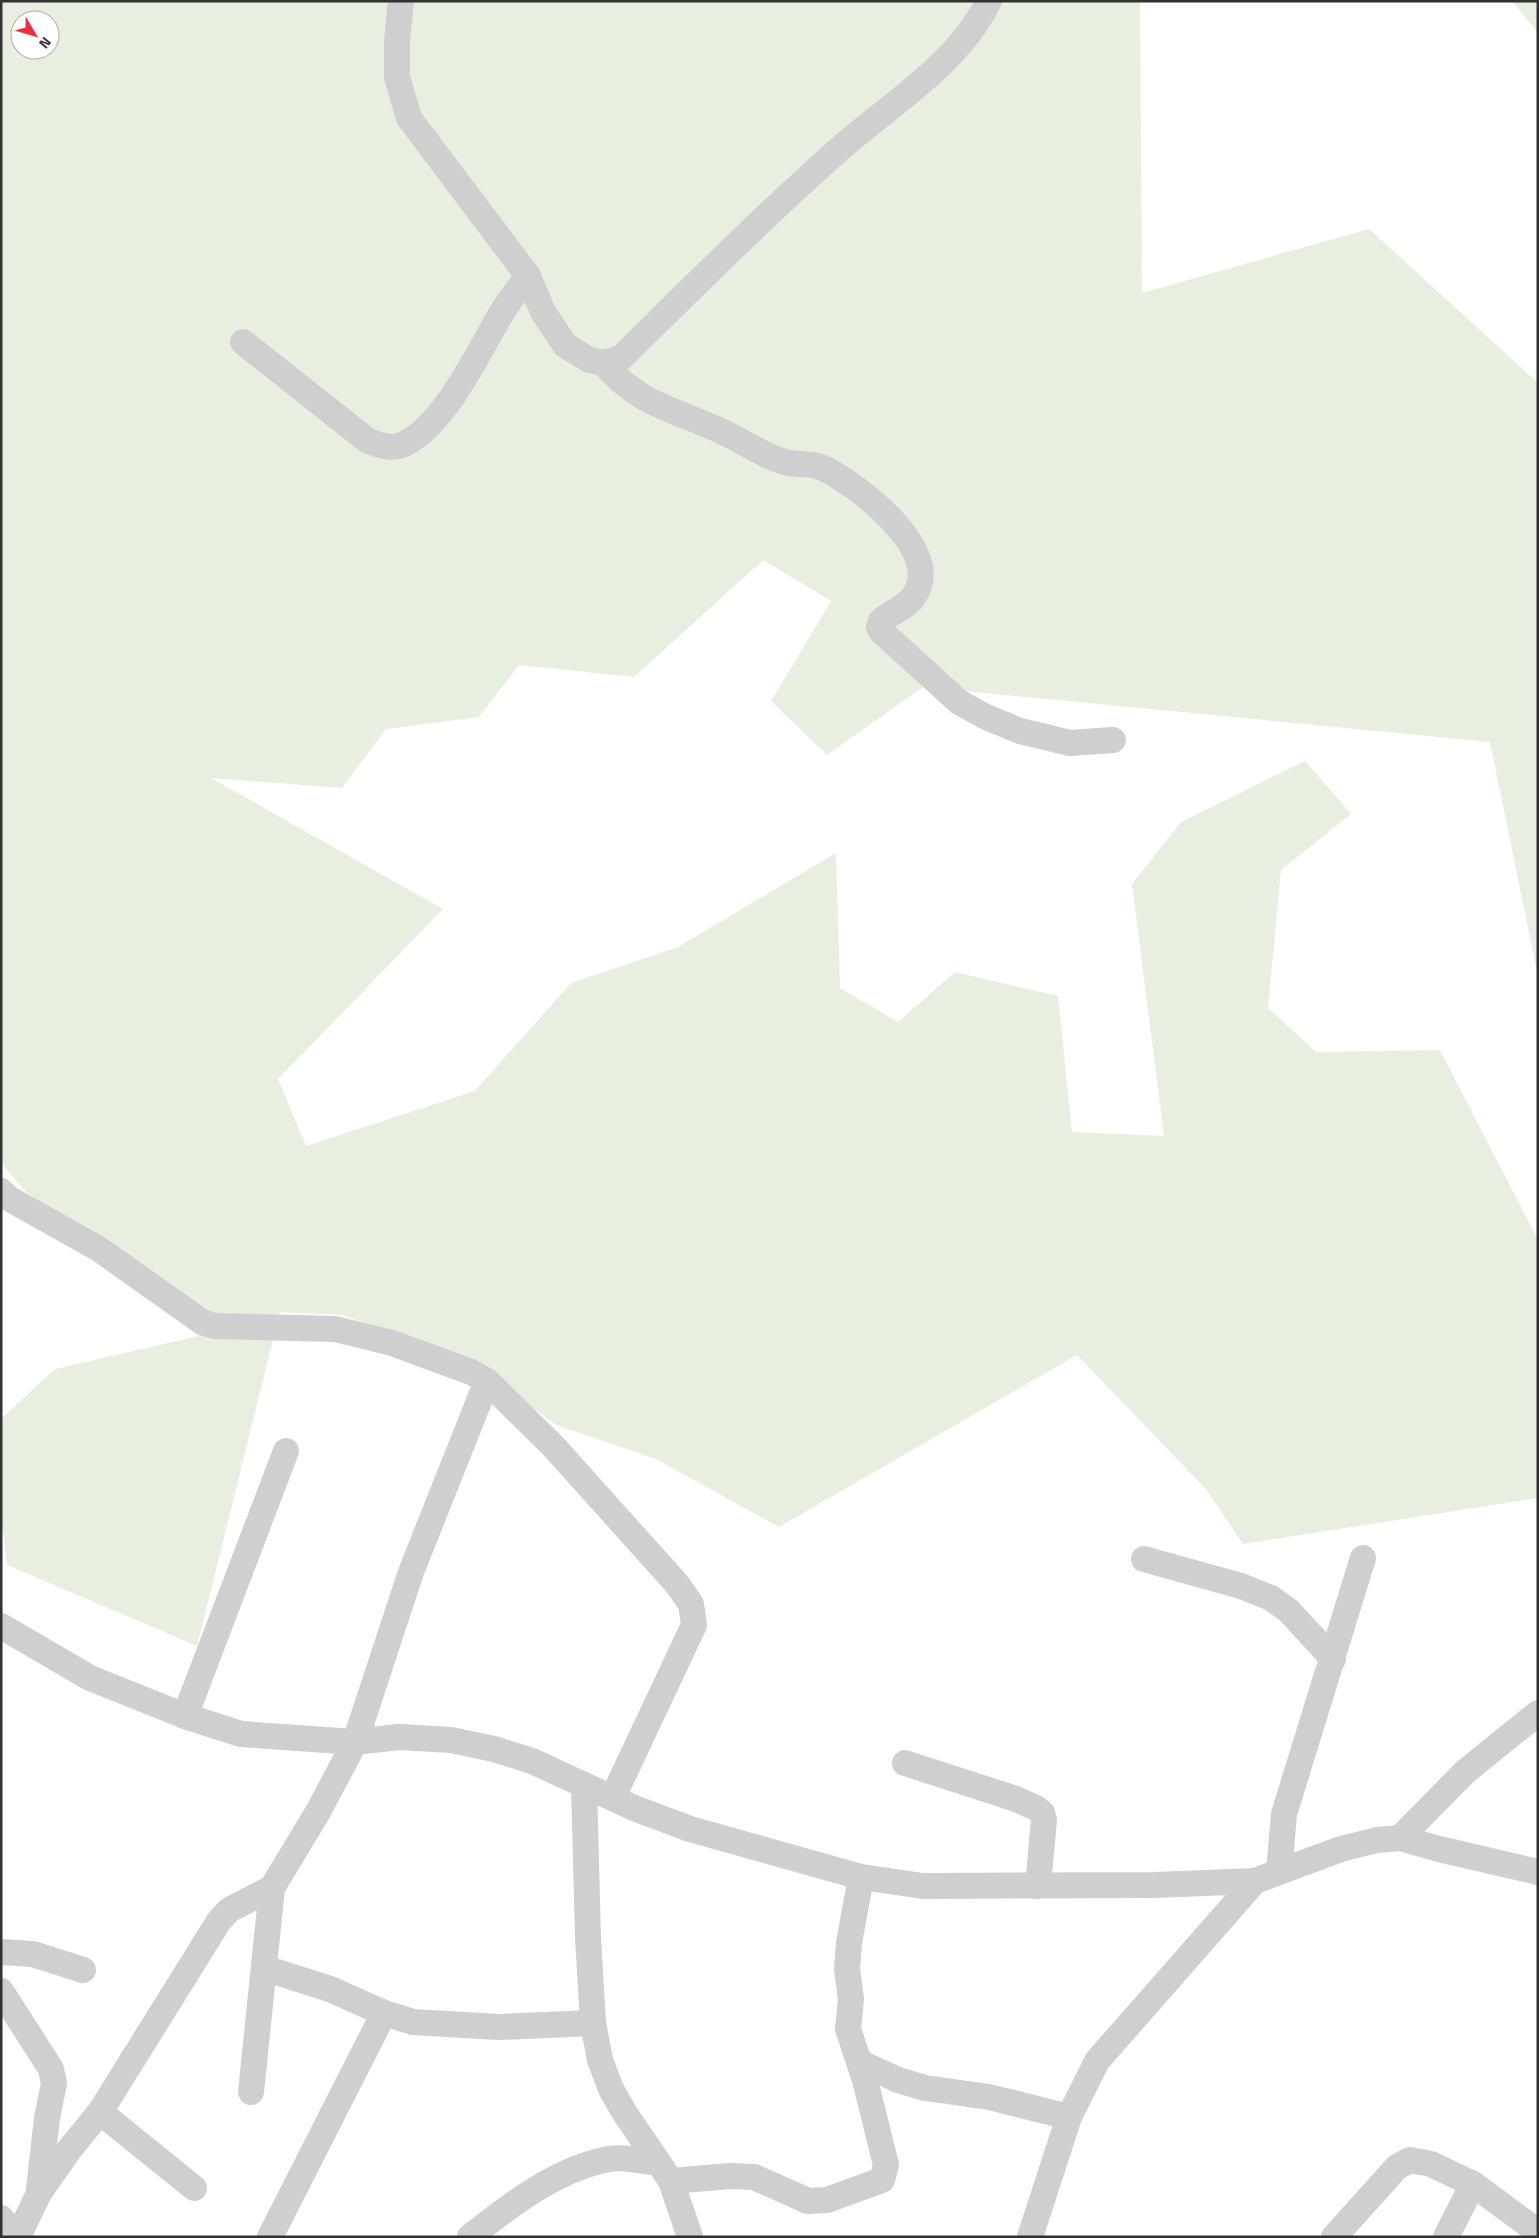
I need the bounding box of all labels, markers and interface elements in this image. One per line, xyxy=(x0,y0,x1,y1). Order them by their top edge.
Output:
north arrow xyxy=(10,10,60,60)
text: N xyxy=(34,33,57,54)

